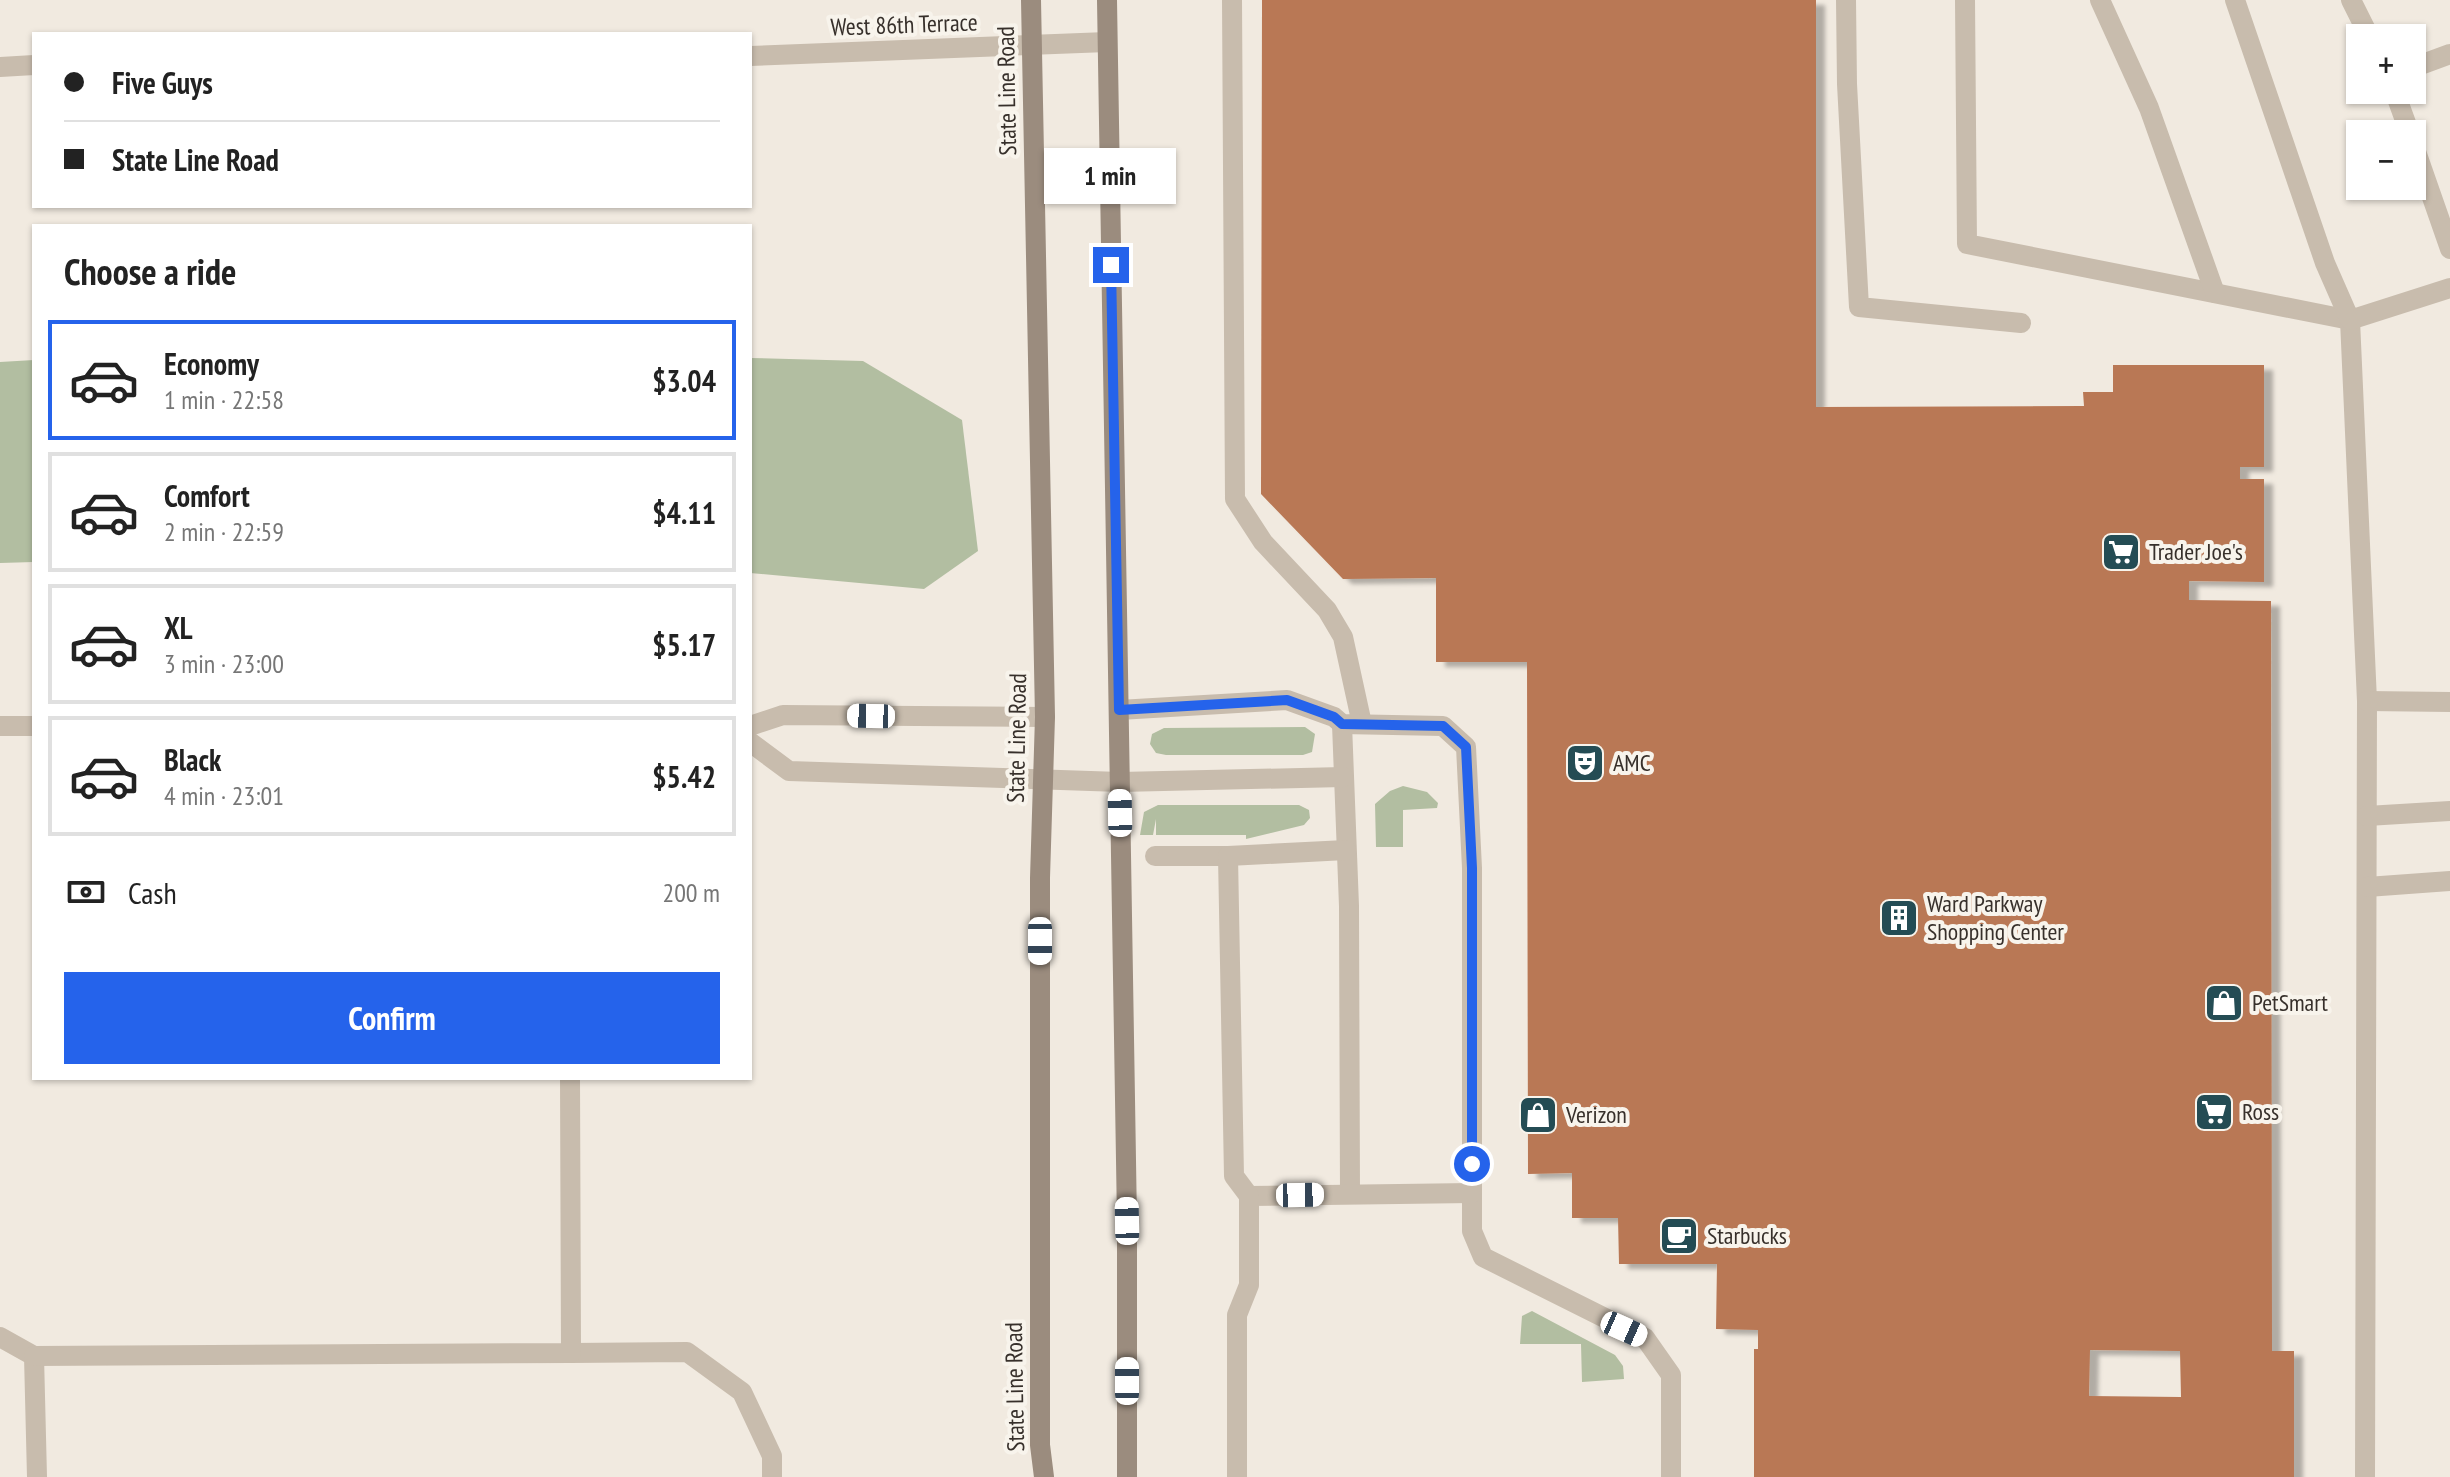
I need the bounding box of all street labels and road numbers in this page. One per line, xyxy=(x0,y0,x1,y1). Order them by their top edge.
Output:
street label: West 86th Terrace xyxy=(830,6,978,43)
street label: State Line Road xyxy=(990,26,1023,156)
street label: State Line Road xyxy=(1000,673,1033,803)
street label: State Line Road xyxy=(998,1322,1031,1452)

